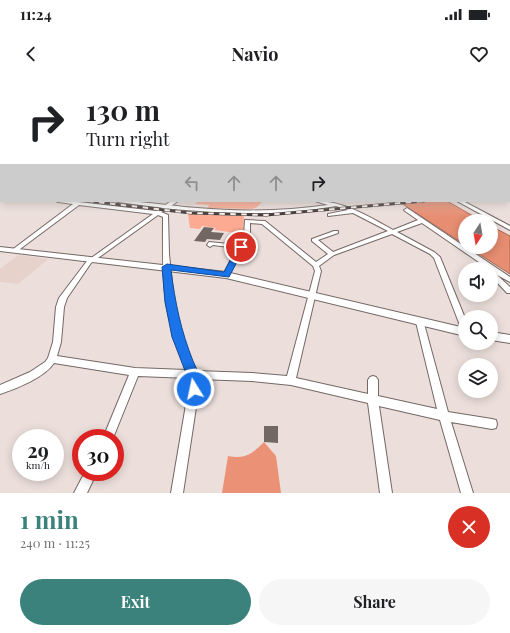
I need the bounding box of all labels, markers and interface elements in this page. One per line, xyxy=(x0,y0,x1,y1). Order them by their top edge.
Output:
text: 11:24 xyxy=(20,4,52,24)
text: Navio xyxy=(232,42,278,66)
icon: back xyxy=(20,43,42,65)
icon: heart xyxy=(468,43,490,65)
text: 130 m xyxy=(86,91,160,128)
icon: right xyxy=(20,96,72,148)
text: Turn right xyxy=(86,127,169,151)
icon: left xyxy=(181,172,203,194)
icon: ahead xyxy=(223,172,245,194)
icon: ahead xyxy=(265,172,287,194)
icon: right xyxy=(307,172,329,194)
north arrow xyxy=(458,214,498,254)
map controls xyxy=(458,214,498,398)
pin xyxy=(224,230,258,264)
icon: arrive xyxy=(230,236,252,258)
button: sound xyxy=(458,262,498,302)
button: search xyxy=(458,310,498,350)
button: layers xyxy=(458,358,498,398)
position arrow xyxy=(173,368,215,410)
speed limit sign: 30 xyxy=(72,429,124,481)
text: 29 xyxy=(27,436,49,463)
text: km/h xyxy=(26,458,50,472)
text: 1 min xyxy=(20,503,79,535)
button: close xyxy=(448,506,490,548)
text: 240 m · 11:25 xyxy=(20,534,90,551)
button: Exit xyxy=(20,579,251,625)
button: Share xyxy=(259,579,490,625)

